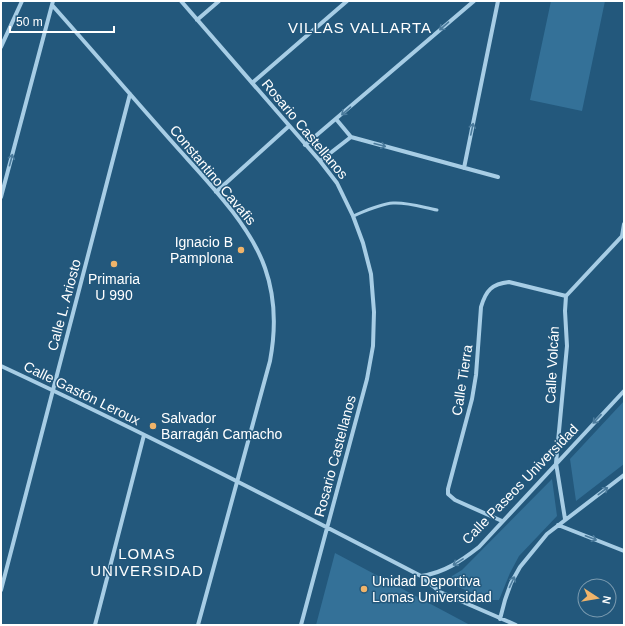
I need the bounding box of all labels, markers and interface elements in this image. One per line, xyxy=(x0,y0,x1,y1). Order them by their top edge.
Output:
scale bar xyxy=(10,8,114,34)
text: 50 m xyxy=(16,15,43,29)
district label: VILLAS VALLARTA xyxy=(288,19,432,36)
one-way arrow xyxy=(439,22,450,31)
street label: Rosario Castellanos xyxy=(259,76,351,182)
one-way arrow xyxy=(340,107,351,116)
street label: Constantino Cavafis xyxy=(167,122,259,228)
one-way arrow xyxy=(468,123,476,136)
one-way arrow xyxy=(374,141,387,149)
one-way arrow xyxy=(8,154,15,167)
place label: Ignacio B Pamplona xyxy=(170,234,233,266)
marker: Ignacio B Pamplona xyxy=(236,245,246,255)
street label: Calle L. Ariosto xyxy=(44,257,84,353)
marker: Primaria U 990 xyxy=(109,259,119,269)
place label: Primaria U 990 xyxy=(88,271,140,303)
street label: Calle Volcán xyxy=(542,326,562,404)
street label: Calle Tierra xyxy=(448,343,476,417)
street label: Calle Gastón Leroux xyxy=(21,358,143,428)
street label: Rosario Castellanos xyxy=(311,393,359,519)
place label: Salvador Barragán Camacho xyxy=(161,410,283,442)
one-way arrow xyxy=(592,414,602,424)
marker: Salvador Barragán Camacho xyxy=(148,421,158,431)
street label: Calle Paseos Universidad xyxy=(459,421,581,547)
one-way arrow xyxy=(597,487,608,495)
one-way arrow xyxy=(584,535,596,543)
district label: LOMAS UNIVERSIDAD xyxy=(90,545,204,579)
one-way arrow xyxy=(452,559,464,567)
place label: Unidad Deportiva Lomas Universidad xyxy=(372,573,492,605)
one-way arrow xyxy=(509,576,516,588)
north arrow xyxy=(577,578,617,618)
marker: Unidad Deportiva Lomas Universidad xyxy=(359,584,369,594)
text: N xyxy=(600,595,613,605)

